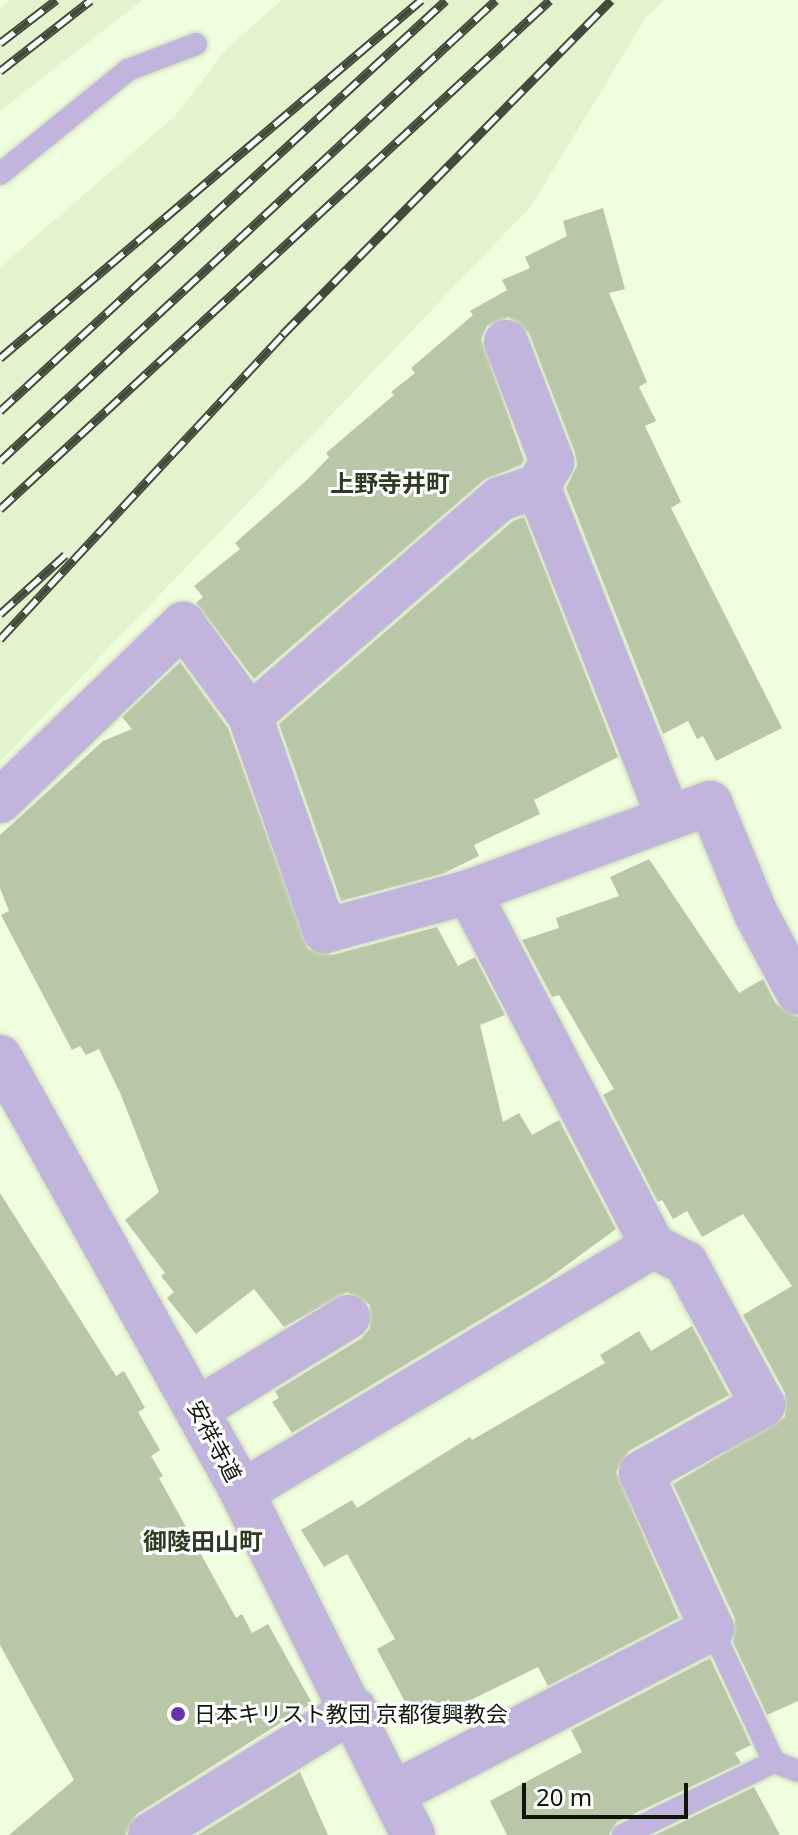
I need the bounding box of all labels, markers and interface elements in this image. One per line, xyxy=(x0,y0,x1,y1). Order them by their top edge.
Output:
district label: 上野寺井町 xyxy=(330,469,450,497)
street label: 安祥寺道 xyxy=(183,1396,247,1486)
district label: 御陵田山町 xyxy=(143,1527,263,1555)
place label: 日本キリスト教団 京都復興教会 xyxy=(194,1701,508,1727)
marker: 日本キリスト教団 京都復興教会 xyxy=(169,1705,187,1723)
scale bar xyxy=(526,1767,692,1817)
text: 20 m xyxy=(536,1780,592,1813)

